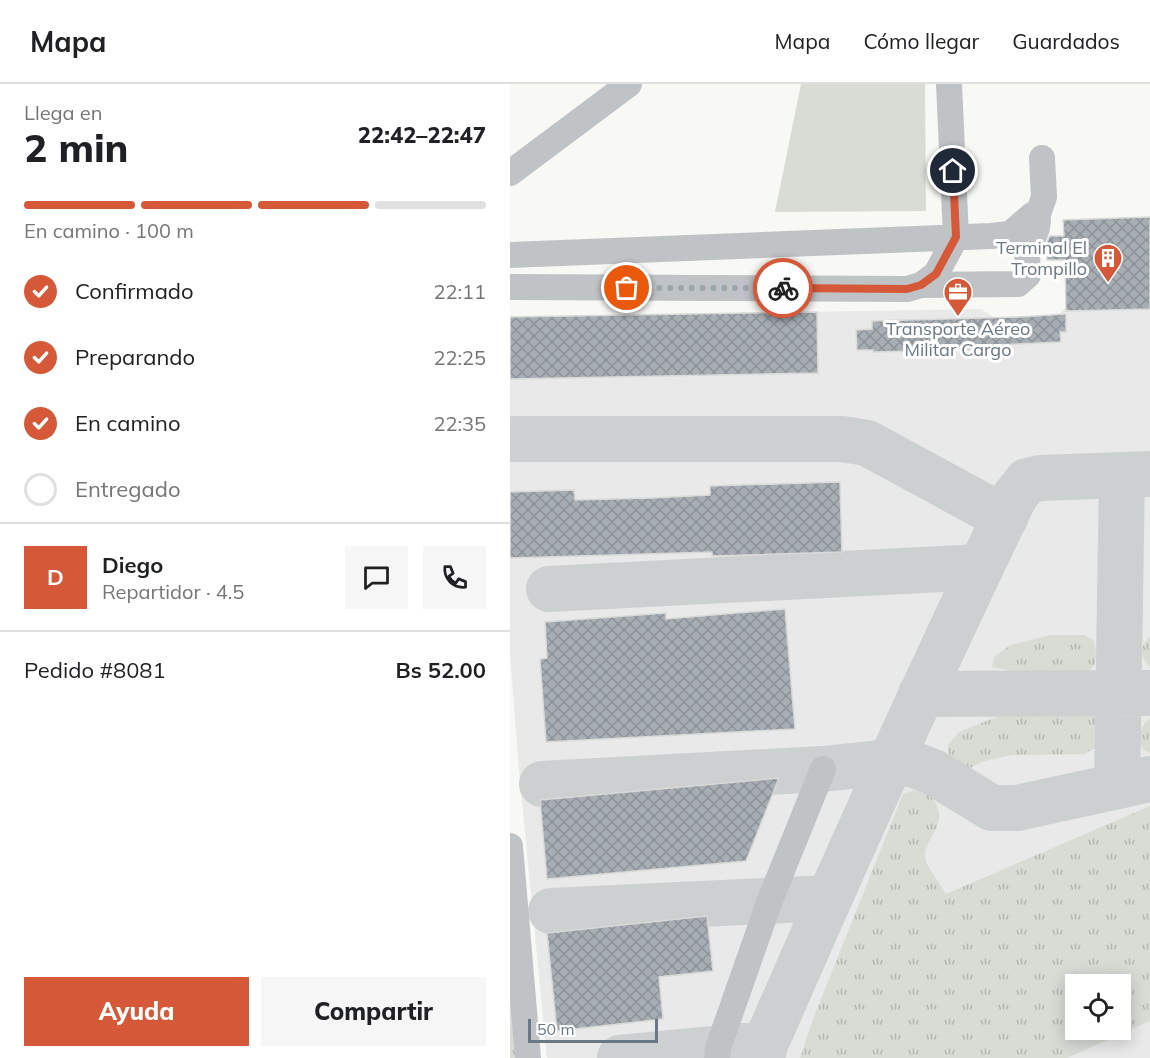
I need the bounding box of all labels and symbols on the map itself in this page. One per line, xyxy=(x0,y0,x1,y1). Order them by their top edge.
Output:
pin xyxy=(927,145,978,196)
place label: Terminal El Trompillo xyxy=(996,236,1087,280)
building icon: Terminal El Trompillo xyxy=(1092,242,1124,284)
courier xyxy=(753,258,813,318)
pin xyxy=(601,262,652,313)
office icon: Transporte Aéreo Militar Cargo xyxy=(942,276,974,318)
place label: Transporte Aéreo Militar Cargo xyxy=(886,317,1030,361)
scale bar xyxy=(528,1016,658,1044)

